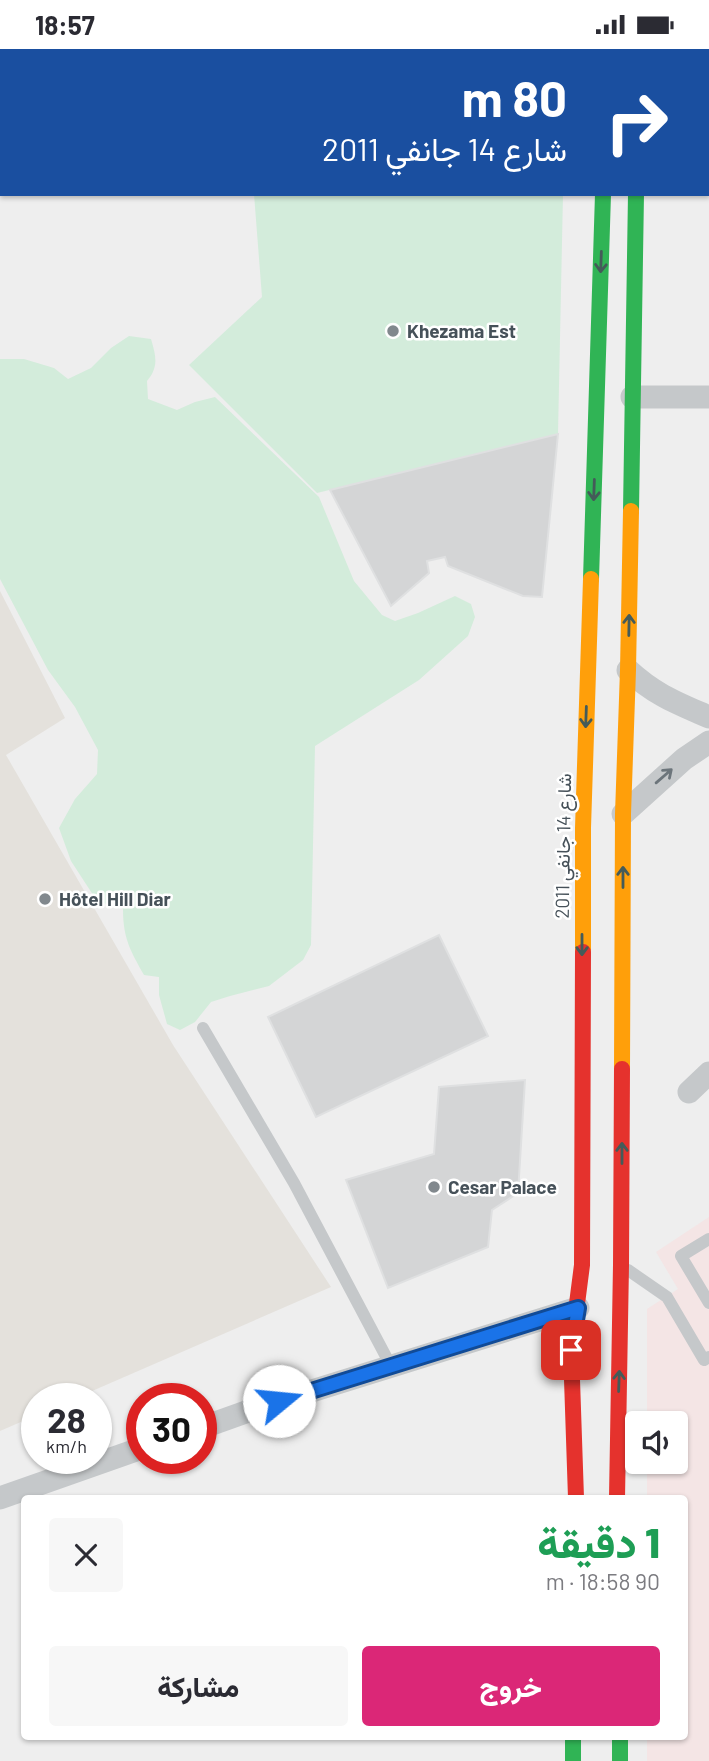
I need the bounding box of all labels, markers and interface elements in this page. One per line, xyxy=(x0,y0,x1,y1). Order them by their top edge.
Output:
text: 18:57 xyxy=(35,9,95,40)
text: 80 m xyxy=(462,68,567,127)
icon: right xyxy=(591,77,682,168)
text: شارع 14 جانفي 2011 xyxy=(322,129,567,167)
one-way arrow xyxy=(594,251,608,274)
place label: Khezama Est xyxy=(407,319,516,342)
marker: Khezama Est xyxy=(385,323,401,339)
one-way arrow xyxy=(587,478,600,501)
one-way arrow xyxy=(622,614,636,637)
one-way arrow xyxy=(580,705,593,728)
one-way arrow xyxy=(655,768,673,784)
street label: شارع 14 جانفي 2011 xyxy=(550,773,580,919)
one-way arrow xyxy=(616,866,630,889)
place label: Hôtel Hill Diar xyxy=(59,887,171,910)
marker: Hôtel Hill Diar xyxy=(37,891,53,907)
one-way arrow xyxy=(575,933,589,956)
one-way arrow xyxy=(615,1142,629,1165)
place label: Cesar Palace xyxy=(448,1175,557,1198)
marker: Cesar Palace xyxy=(426,1179,442,1195)
pin xyxy=(541,1320,601,1380)
icon: arrive xyxy=(552,1331,590,1369)
position arrow xyxy=(242,1364,316,1438)
one-way arrow xyxy=(613,1370,626,1393)
speed limit sign: 30 xyxy=(126,1383,217,1474)
text: 28 xyxy=(47,1398,86,1440)
map controls xyxy=(625,1411,688,1474)
button: sound xyxy=(625,1411,688,1474)
text: km/h xyxy=(46,1435,87,1457)
text: 1 دقيقة xyxy=(537,1516,660,1566)
button: close xyxy=(49,1518,123,1592)
text: 90 m · 18:58 xyxy=(546,1567,660,1595)
button: مشاركة xyxy=(49,1646,348,1726)
button: خروج xyxy=(362,1646,660,1726)

